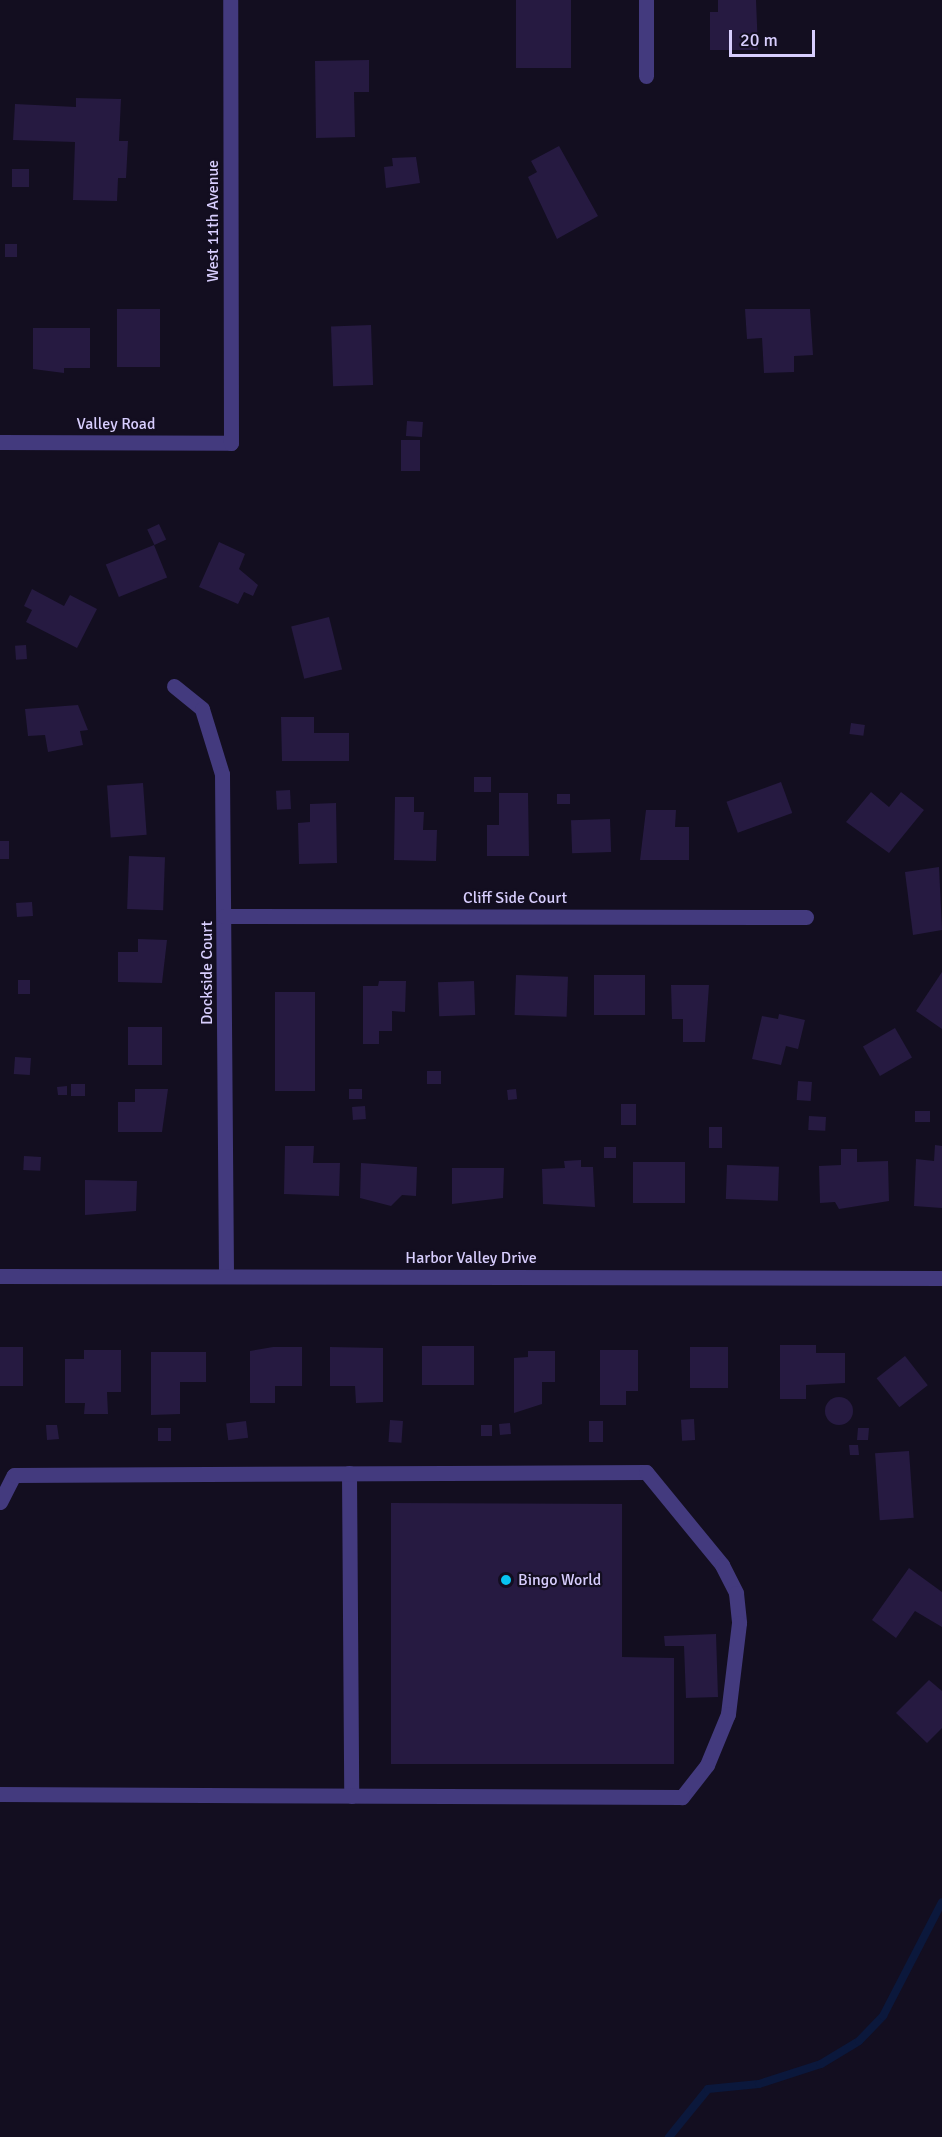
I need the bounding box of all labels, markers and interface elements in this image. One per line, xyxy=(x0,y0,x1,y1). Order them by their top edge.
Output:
scale bar xyxy=(732,18,818,56)
text: 20 m xyxy=(740,29,778,51)
street label: West 11th Avenue xyxy=(203,160,223,282)
street label: Valley Road xyxy=(77,414,155,434)
street label: Cliff Side Court xyxy=(463,888,567,908)
street label: Dockside Court xyxy=(197,921,217,1025)
street label: Harbor Valley Drive xyxy=(405,1248,537,1268)
place label: Bingo World xyxy=(518,1570,601,1590)
marker: Bingo World xyxy=(499,1573,513,1587)

